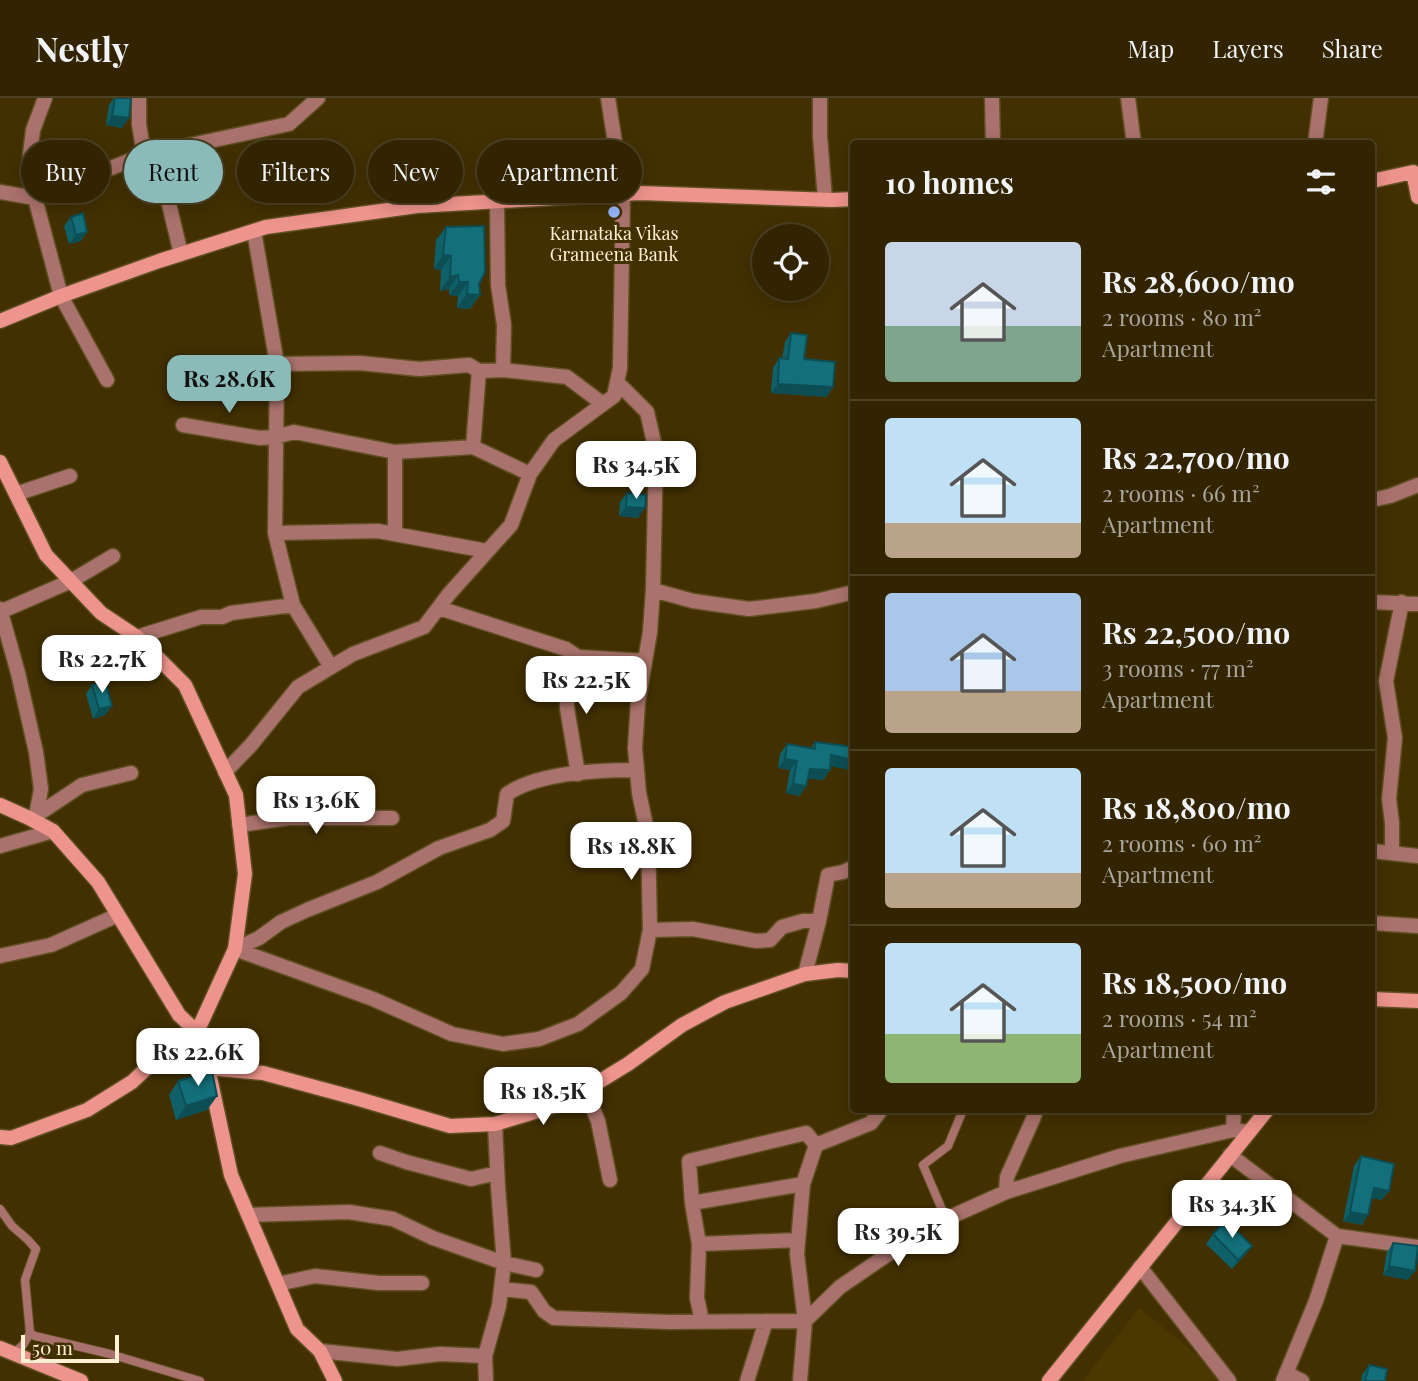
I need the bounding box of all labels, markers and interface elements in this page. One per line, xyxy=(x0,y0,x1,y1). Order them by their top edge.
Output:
text: Nestly xyxy=(35,26,129,70)
text: Map xyxy=(1128,32,1174,64)
text: Layers xyxy=(1212,32,1284,64)
text: Share xyxy=(1322,32,1383,64)
chip: Buy xyxy=(21,140,110,203)
chip: Rent xyxy=(124,140,223,203)
chip: Filters xyxy=(237,140,354,203)
chip: New xyxy=(368,140,463,203)
chip: Apartment xyxy=(477,140,642,203)
text: 10 homes xyxy=(885,162,1014,202)
icon: filters xyxy=(1302,163,1340,201)
marker: Karnataka Vikas Grameena Bank xyxy=(606,204,622,220)
place label: Karnataka Vikas Grameena Bank xyxy=(550,221,679,266)
map controls xyxy=(752,224,829,301)
button: locate xyxy=(752,224,829,301)
text: Rs 28,600/mo xyxy=(1102,261,1295,301)
icon: home xyxy=(941,270,1025,354)
text: 2 rooms · 80 m² xyxy=(1102,301,1262,332)
text: Apartment xyxy=(1102,332,1214,363)
pin: Rs 28.6K xyxy=(157,356,301,415)
text: Rs 28.6K xyxy=(183,362,275,393)
text: Rs 22,700/mo xyxy=(1102,437,1290,477)
pin: Rs 34.5K xyxy=(564,442,708,501)
icon: home xyxy=(941,446,1025,530)
text: Rs 34.5K xyxy=(592,448,680,479)
text: 2 rooms · 66 m² xyxy=(1102,477,1260,508)
text: Apartment xyxy=(1102,508,1214,539)
text: Rs 22,500/mo xyxy=(1102,612,1290,652)
icon: home xyxy=(941,621,1025,705)
pin: Rs 22.7K xyxy=(30,636,174,695)
text: Rs 22.7K xyxy=(58,642,146,673)
text: 3 rooms · 77 m² xyxy=(1102,652,1254,683)
pin: Rs 22.5K xyxy=(514,656,658,716)
text: Rs 22.5K xyxy=(542,663,630,694)
text: Apartment xyxy=(1102,683,1214,714)
pin: Rs 13.6K xyxy=(244,776,388,836)
text: Rs 13.6K xyxy=(272,783,360,814)
text: Rs 18,800/mo xyxy=(1102,787,1291,827)
icon: home xyxy=(941,796,1025,880)
pin: Rs 18.8K xyxy=(559,822,703,882)
text: 2 rooms · 60 m² xyxy=(1102,827,1262,858)
text: Rs 18.8K xyxy=(586,829,676,860)
text: Apartment xyxy=(1102,858,1214,889)
text: Rs 18,500/mo xyxy=(1102,962,1287,1002)
icon: home xyxy=(941,971,1025,1055)
text: 2 rooms · 54 m² xyxy=(1102,1002,1257,1033)
pin: Rs 22.6K xyxy=(126,1028,270,1088)
text: Apartment xyxy=(1102,1033,1214,1064)
text: Rs 22.6K xyxy=(152,1035,244,1066)
pin: Rs 18.5K xyxy=(471,1068,615,1127)
text: Rs 18.5K xyxy=(500,1074,586,1105)
pin: Rs 34.3K xyxy=(1160,1180,1304,1240)
text: Rs 34.3K xyxy=(1188,1187,1276,1218)
pin: Rs 39.5K xyxy=(826,1208,970,1268)
text: Rs 39.5K xyxy=(854,1215,942,1246)
scale bar xyxy=(21,1332,119,1364)
text: 50 m xyxy=(32,1334,73,1360)

